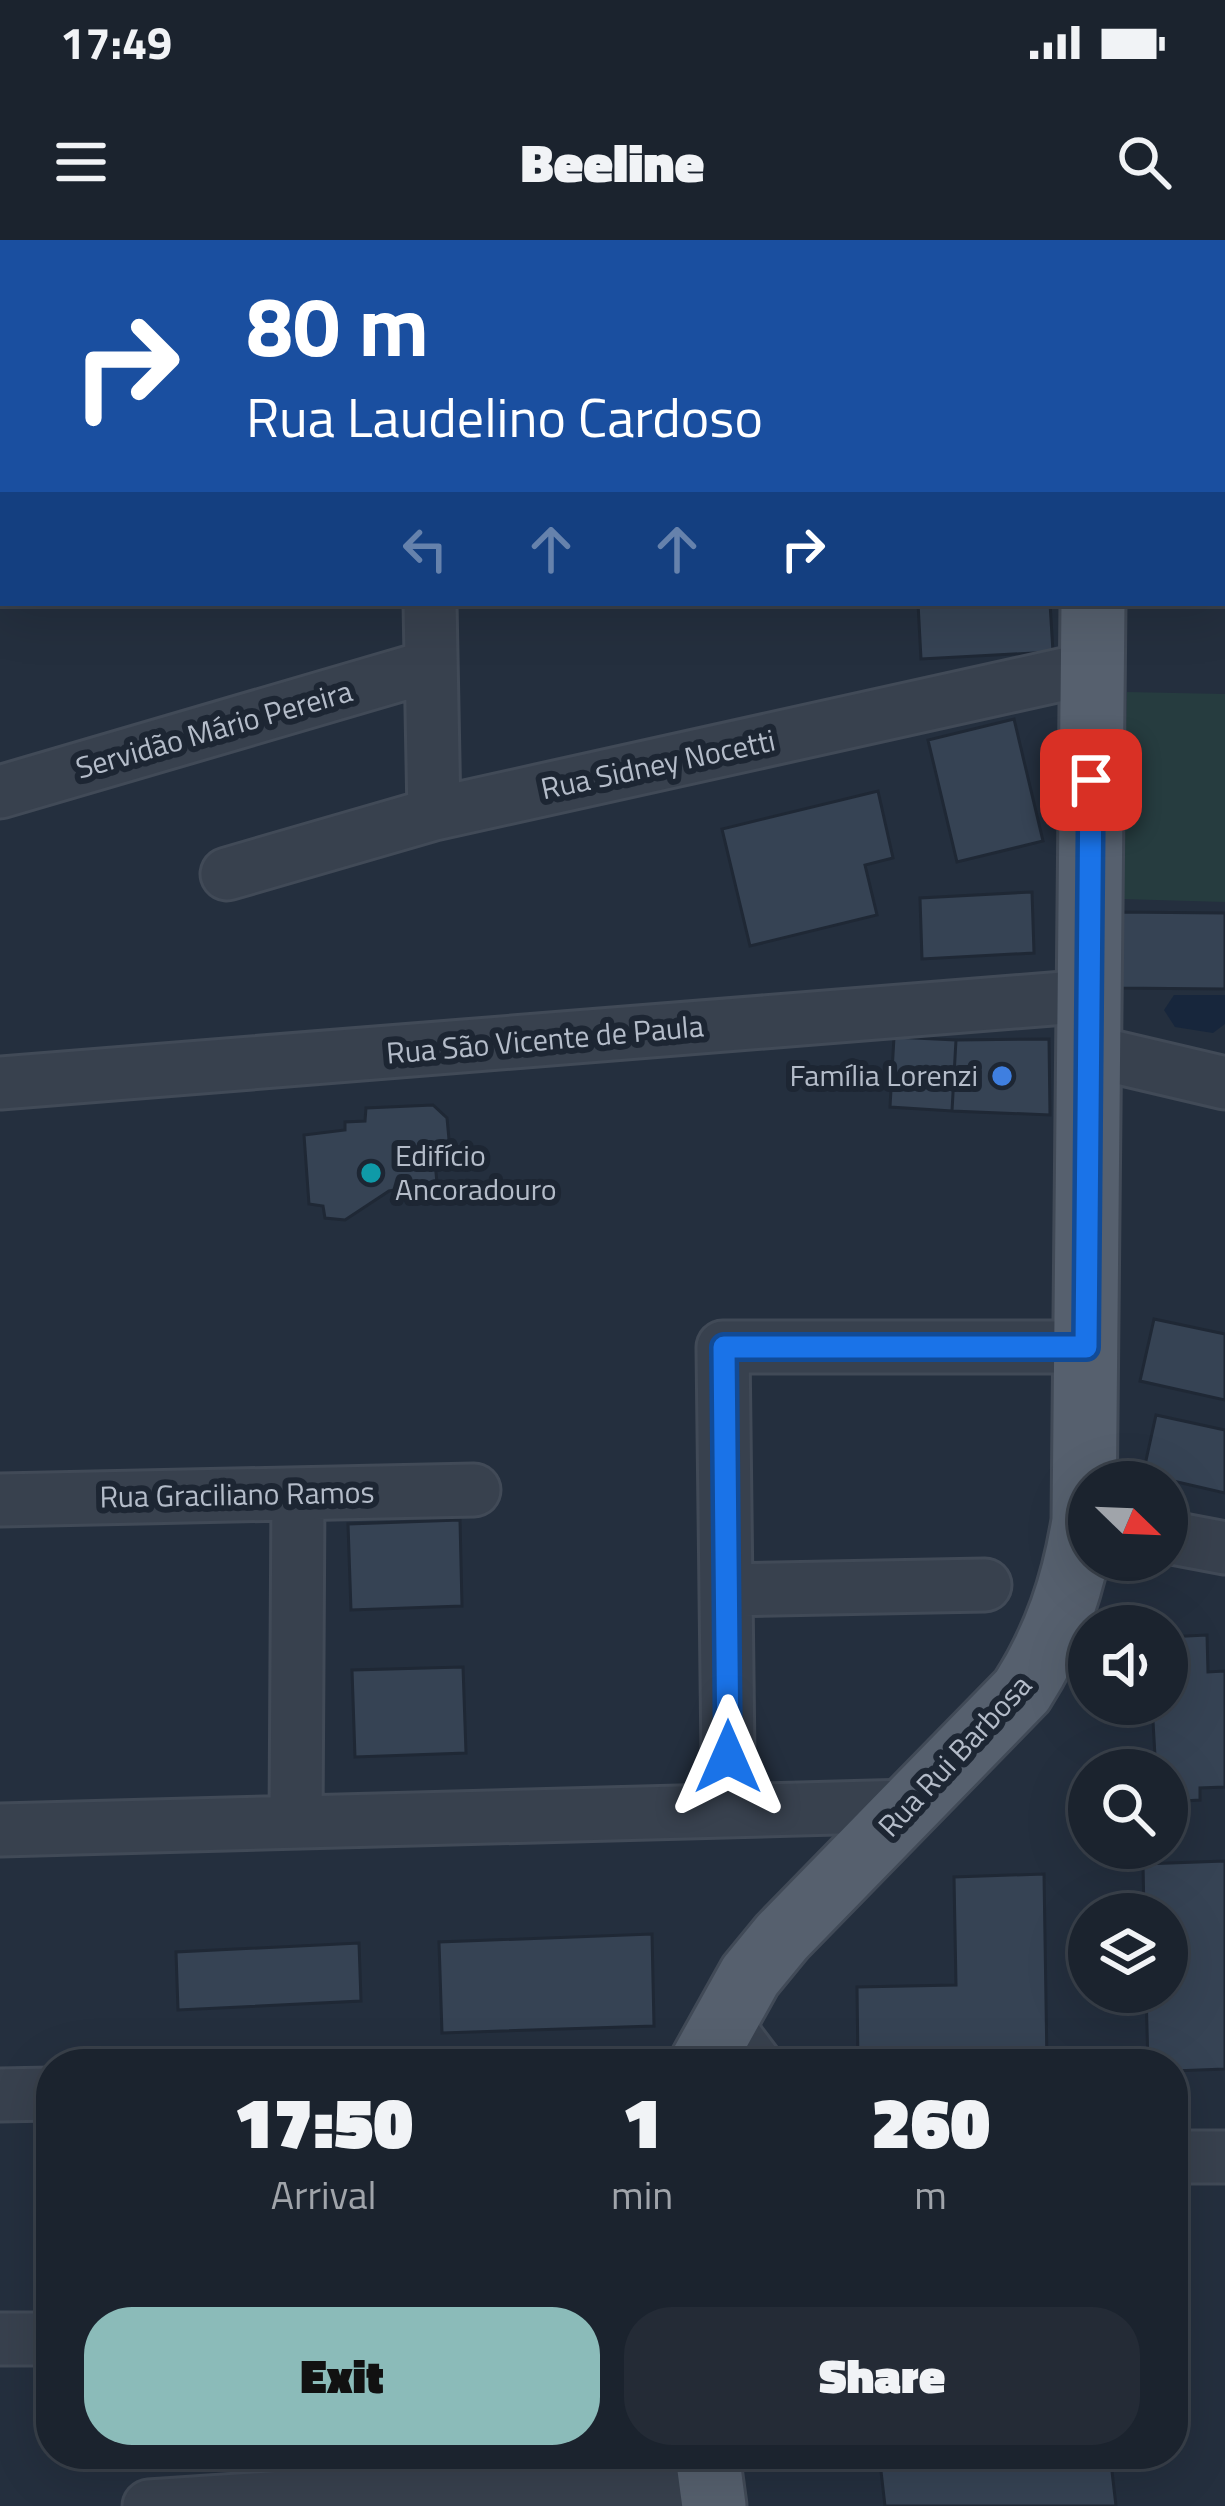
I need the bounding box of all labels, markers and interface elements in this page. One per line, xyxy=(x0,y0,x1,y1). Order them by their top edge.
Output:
text: 17:49 xyxy=(60,8,172,76)
text: Beeline xyxy=(521,121,704,203)
icon: menu xyxy=(48,129,114,195)
icon: search xyxy=(1111,129,1177,195)
text: 80 m xyxy=(246,261,429,389)
icon: right xyxy=(48,288,204,444)
text: Rua Laudelino Cardoso xyxy=(246,376,763,458)
icon: left xyxy=(392,516,458,582)
icon: ahead xyxy=(518,516,584,582)
icon: ahead xyxy=(644,516,710,582)
icon: right xyxy=(770,516,836,582)
street label: Servidão Mário Pereira xyxy=(70,668,357,791)
street label: Rua Sidney Nocetti xyxy=(536,717,779,811)
pin xyxy=(1040,729,1142,831)
icon: arrive xyxy=(1058,747,1124,813)
street label: Rua São Vicente de Paula xyxy=(384,1002,705,1076)
place label: Família Lorenzi xyxy=(790,1052,978,1098)
marker: Família Lorenzi xyxy=(989,1063,1015,1089)
place label: Edifício Ancoradouro xyxy=(395,1132,557,1212)
marker: Edifício Ancoradouro xyxy=(358,1160,384,1186)
north arrow xyxy=(1068,1461,1188,1581)
map controls xyxy=(1068,1461,1188,2013)
street label: Rua Graciliano Ramos xyxy=(99,1469,375,1519)
button: sound xyxy=(1068,1605,1188,1725)
street label: Rua Rui Barbosa xyxy=(867,1664,1042,1847)
position arrow xyxy=(665,1694,791,1820)
button: search xyxy=(1068,1749,1188,1869)
button: layers xyxy=(1068,1893,1188,2013)
text: 17:50 xyxy=(234,2066,413,2176)
text: 1 xyxy=(622,2066,662,2176)
text: 260 xyxy=(871,2066,990,2176)
text: Arrival xyxy=(271,2165,376,2224)
text: min xyxy=(611,2165,673,2224)
text: m xyxy=(914,2165,947,2224)
button: Exit xyxy=(84,2307,600,2445)
button: Share xyxy=(624,2307,1140,2445)

